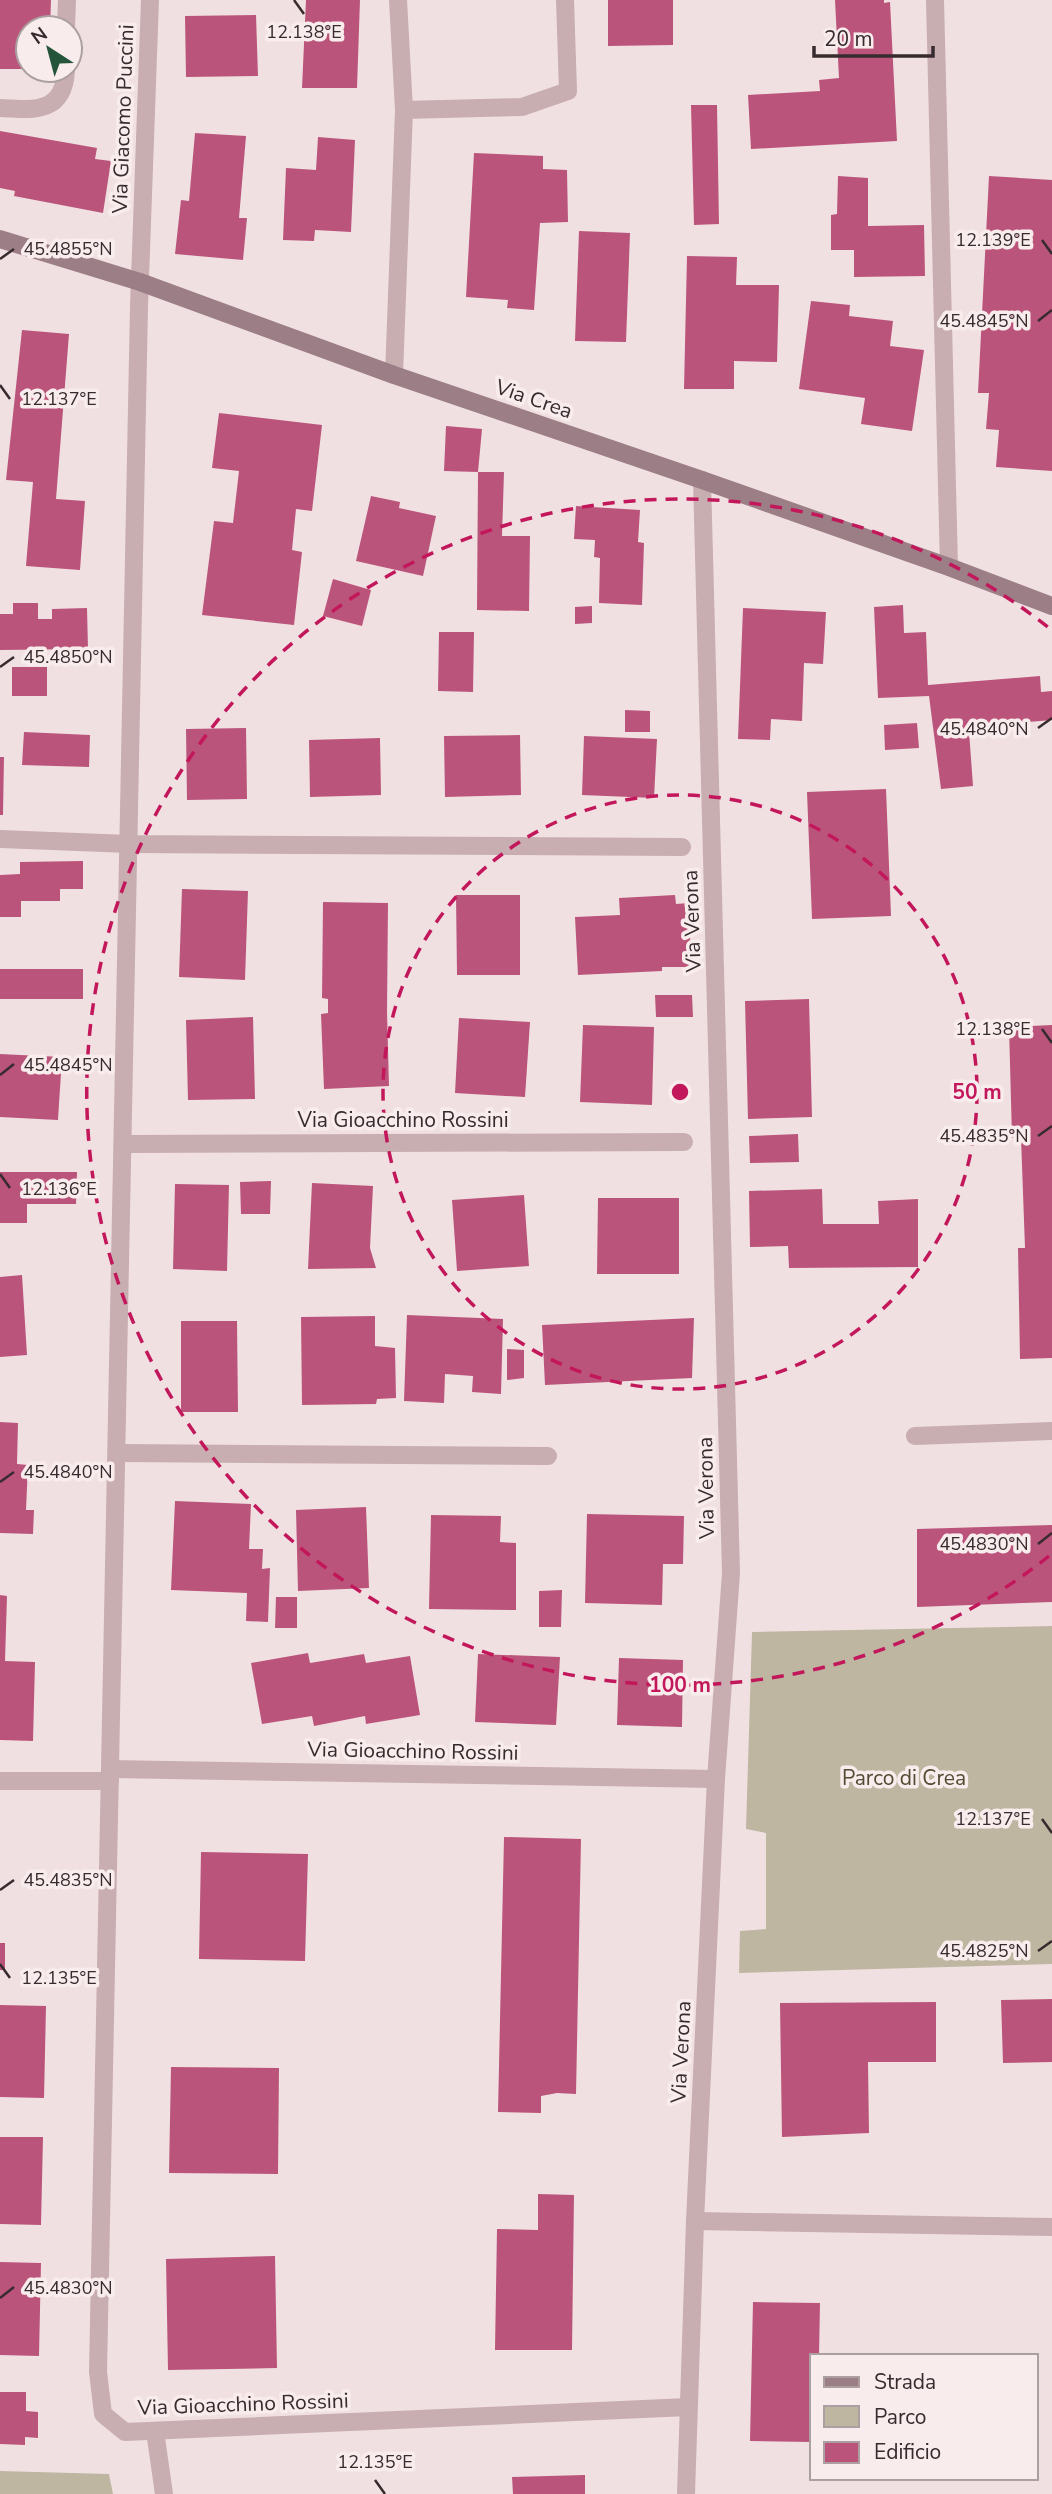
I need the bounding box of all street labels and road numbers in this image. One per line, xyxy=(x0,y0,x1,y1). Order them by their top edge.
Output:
street label: Via Giacomo Puccini xyxy=(106,24,140,215)
street label: Via Crea xyxy=(491,372,576,425)
street label: Via Verona xyxy=(676,869,708,974)
street label: Via Gioacchino Rossini xyxy=(296,1106,509,1134)
street label: Via Verona xyxy=(691,1437,721,1540)
street label: Via Gioacchino Rossini xyxy=(306,1735,519,1767)
street label: Via Verona xyxy=(664,2000,698,2105)
street label: Via Gioacchino Rossini xyxy=(136,2386,349,2422)

